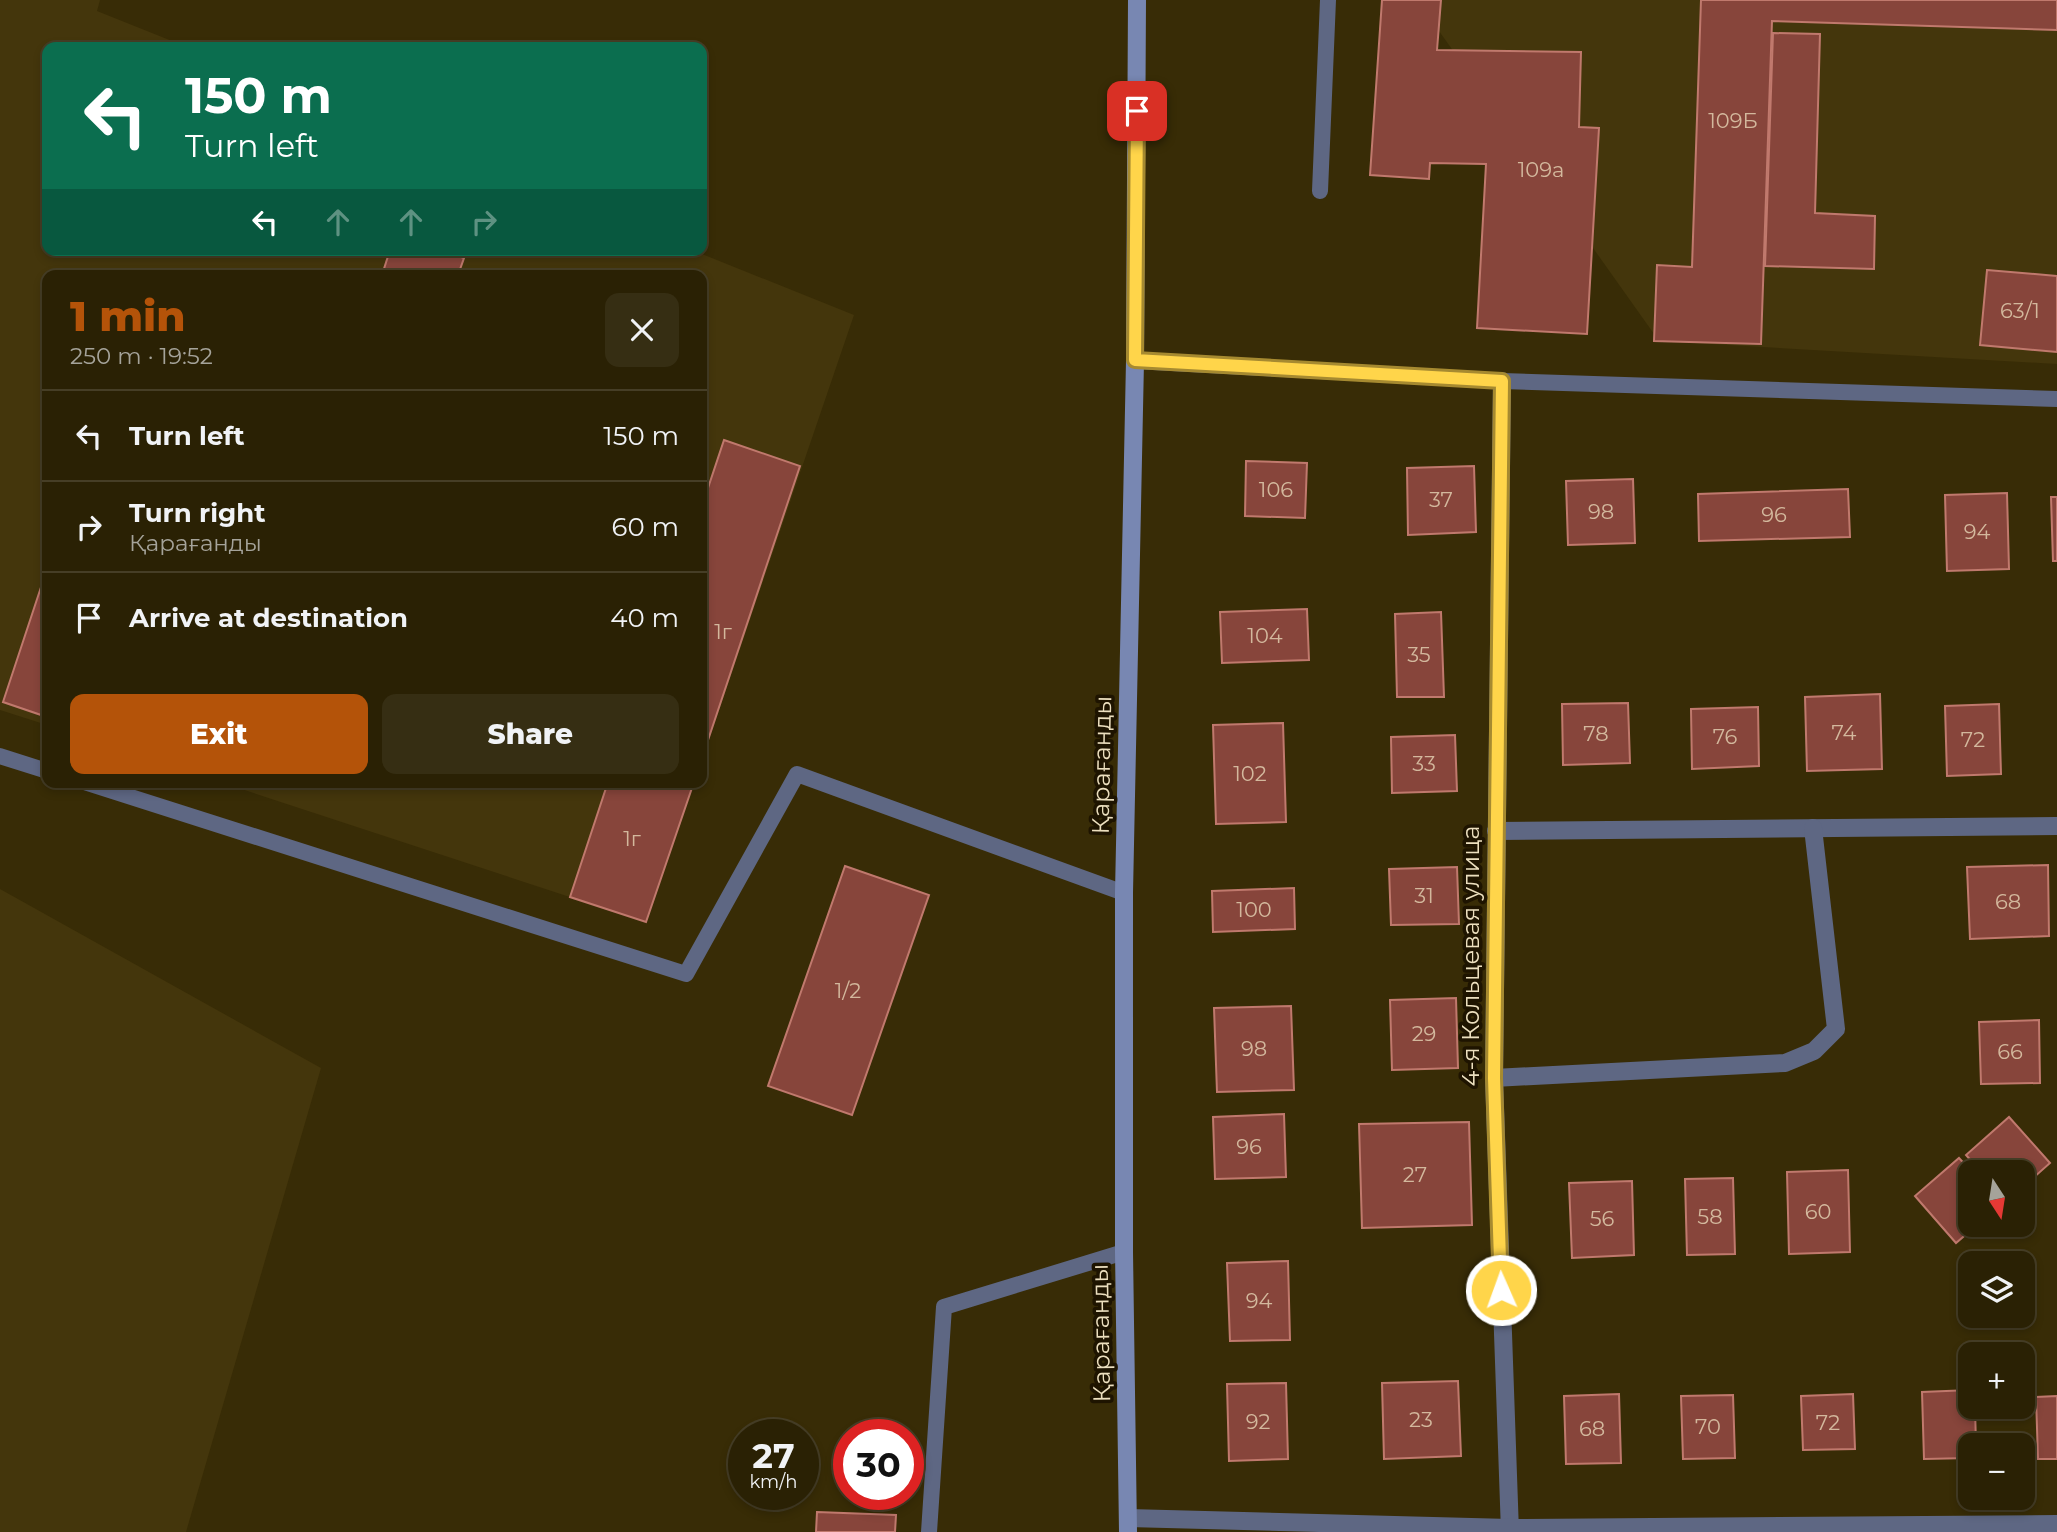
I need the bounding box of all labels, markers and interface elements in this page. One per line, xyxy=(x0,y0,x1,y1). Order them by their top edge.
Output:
text: 150 m xyxy=(185,66,332,125)
icon: left xyxy=(70,70,161,161)
pin xyxy=(1107,81,1167,141)
icon: arrive xyxy=(1118,92,1156,130)
house number: 109Б xyxy=(1708,108,1758,133)
text: Turn left xyxy=(185,126,319,165)
house number: 109а xyxy=(1518,157,1564,182)
icon: left xyxy=(246,203,284,241)
icon: ahead xyxy=(319,203,357,241)
icon: ahead xyxy=(392,203,430,241)
icon: right xyxy=(465,203,503,241)
text: 1 min xyxy=(70,290,186,342)
button: close xyxy=(605,293,679,367)
house number: 63/1 xyxy=(2000,298,2040,323)
text: 250 m · 19:52 xyxy=(70,342,213,370)
icon: left xyxy=(70,417,108,455)
text: Turn left xyxy=(129,420,245,452)
text: 150 m xyxy=(603,420,679,452)
house number: 106 xyxy=(1259,477,1293,502)
house number: 37 xyxy=(1429,487,1453,512)
text: Turn right xyxy=(129,497,265,529)
house number: 98 xyxy=(1588,499,1614,524)
house number: 96 xyxy=(1761,502,1787,527)
icon: right xyxy=(70,508,108,546)
text: 60 m xyxy=(612,511,679,543)
house number: 94 xyxy=(1964,519,1990,544)
text: Қарағанды xyxy=(129,529,262,557)
icon: arrive xyxy=(70,599,108,637)
text: Arrive at destination xyxy=(129,602,408,634)
text: 40 m xyxy=(610,602,679,634)
house number: 1г xyxy=(714,619,732,644)
house number: 104 xyxy=(1247,623,1283,648)
house number: 35 xyxy=(1407,642,1431,667)
button: Exit xyxy=(70,694,368,774)
button: Share xyxy=(382,694,679,774)
street label: Қарағанды xyxy=(1086,695,1117,835)
house number: 74 xyxy=(1832,720,1857,745)
house number: 78 xyxy=(1583,721,1609,746)
house number: 76 xyxy=(1713,724,1738,749)
house number: 72 xyxy=(1961,727,1985,752)
house number: 33 xyxy=(1412,751,1436,776)
house number: 102 xyxy=(1233,761,1267,786)
street label: 4-я Кольцевая улица xyxy=(1456,825,1485,1087)
house number: 1г xyxy=(623,826,641,851)
house number: 31 xyxy=(1414,883,1434,908)
house number: 68 xyxy=(1995,889,2021,914)
house number: 100 xyxy=(1236,897,1272,922)
house number: 1/2 xyxy=(835,978,861,1003)
house number: 29 xyxy=(1412,1021,1436,1046)
house number: 98 xyxy=(1241,1036,1267,1061)
house number: 66 xyxy=(1997,1039,2023,1064)
house number: 96 xyxy=(1236,1134,1262,1159)
north arrow xyxy=(1958,1160,2035,1237)
map controls xyxy=(1958,1160,2035,1510)
house number: 27 xyxy=(1403,1162,1427,1187)
house number: 60 xyxy=(1805,1199,1831,1224)
house number: 58 xyxy=(1697,1204,1723,1229)
house number: 56 xyxy=(1590,1206,1615,1231)
button: layers xyxy=(1958,1251,2035,1328)
position arrow xyxy=(1464,1253,1538,1327)
street label: Қарағанды xyxy=(1085,1263,1116,1403)
house number: 94 xyxy=(1246,1288,1272,1313)
button: + xyxy=(1958,1342,2035,1419)
house number: 23 xyxy=(1409,1407,1433,1432)
house number: 92 xyxy=(1246,1409,1270,1434)
house number: 72 xyxy=(1816,1410,1840,1435)
house number: 70 xyxy=(1695,1414,1721,1439)
house number: 68 xyxy=(1579,1416,1605,1441)
speed limit sign: 30 xyxy=(833,1419,924,1510)
button: − xyxy=(1958,1433,2035,1510)
text: 27 xyxy=(752,1434,795,1477)
text: km/h xyxy=(749,1471,798,1493)

